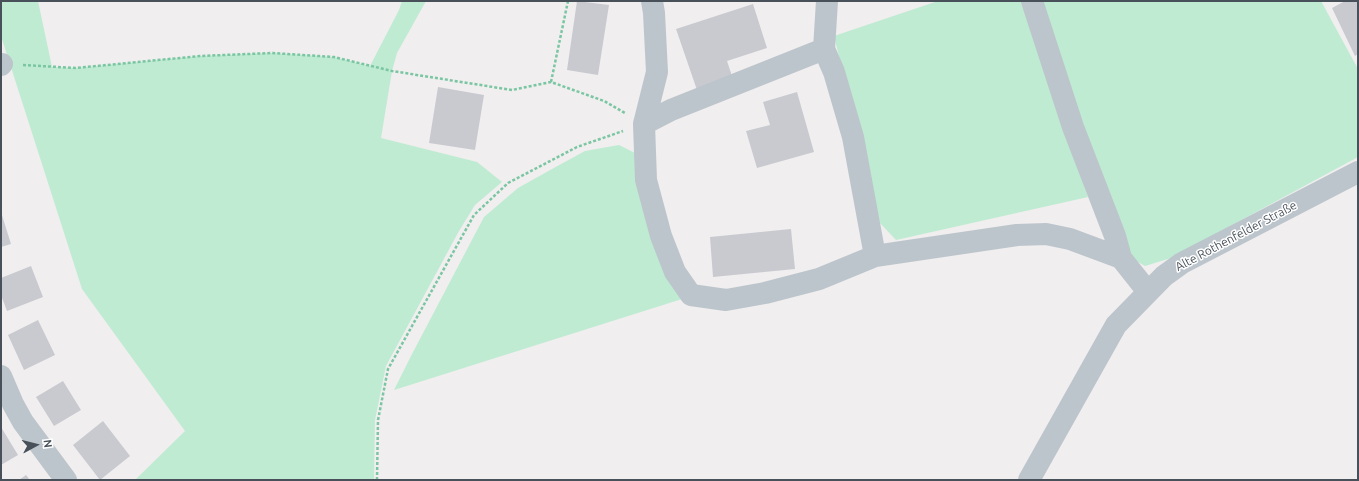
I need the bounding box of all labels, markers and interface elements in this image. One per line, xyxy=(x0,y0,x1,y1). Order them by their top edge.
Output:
street label: Alte Rothenfelder Straße xyxy=(1173,198,1299,274)
north arrow xyxy=(16,425,56,465)
text: N xyxy=(41,439,54,448)

